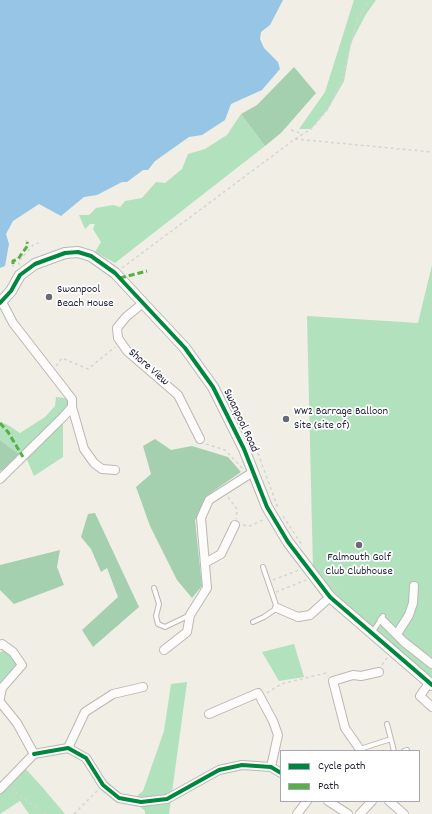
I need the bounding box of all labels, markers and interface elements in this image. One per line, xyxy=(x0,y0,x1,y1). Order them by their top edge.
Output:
place label: Swanpool Beach House xyxy=(57,283,114,311)
marker: Swanpool Beach House xyxy=(44,292,54,302)
street label: Shore View xyxy=(125,346,171,390)
street label: Swanpool Road xyxy=(219,387,261,455)
place label: WW2 Barrage Balloon Site (site of) xyxy=(294,405,388,433)
marker: WW2 Barrage Balloon Site (site of) xyxy=(281,414,291,424)
marker: Falmouth Golf Club Clubhouse xyxy=(354,540,364,550)
place label: Falmouth Golf Club Clubhouse xyxy=(325,551,393,579)
legend xyxy=(280,750,420,802)
text: Cycle path xyxy=(318,758,366,775)
text: Path xyxy=(318,778,339,795)

